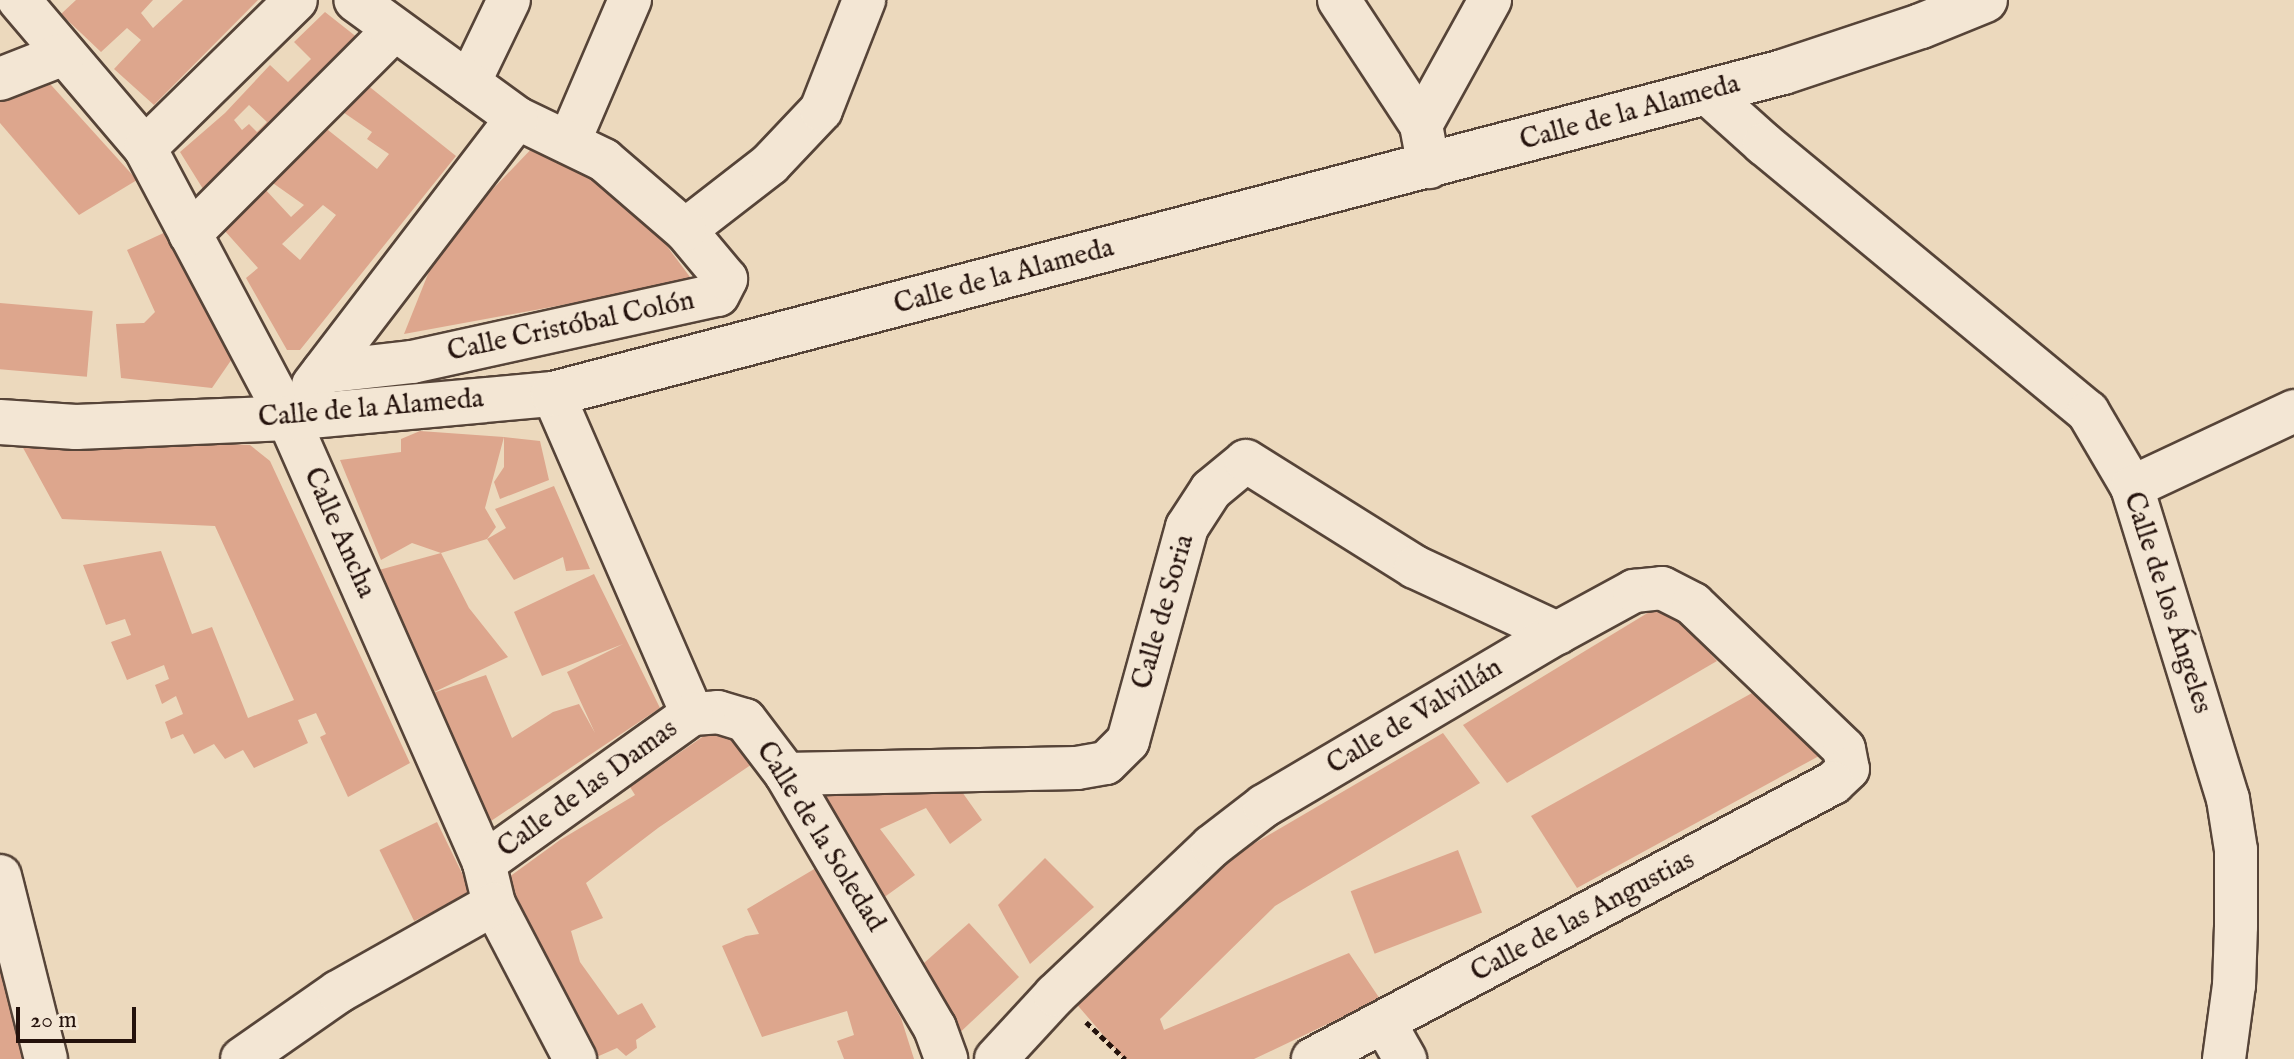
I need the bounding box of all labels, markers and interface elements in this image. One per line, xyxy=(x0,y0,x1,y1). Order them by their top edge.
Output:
street label: Calle de la Alameda xyxy=(1516,68,1744,158)
street label: Calle de la Alameda xyxy=(890,232,1118,322)
street label: Calle Cristóbal Colón xyxy=(444,284,698,370)
street label: Calle de la Alameda xyxy=(257,382,485,436)
street label: Calle Ancha xyxy=(295,463,383,603)
street label: Calle de los Ángeles xyxy=(2115,488,2219,718)
street label: Calle de Soria xyxy=(1126,531,1202,693)
street label: Calle de Valvillán xyxy=(1321,652,1509,782)
street label: Calle de las Damas xyxy=(492,713,684,865)
street label: Calle de la Soledad xyxy=(748,736,892,938)
street label: Calle de las Angustias xyxy=(1465,844,1701,990)
scale bar xyxy=(20,991,140,1041)
text: 20 m xyxy=(30,1005,77,1036)

